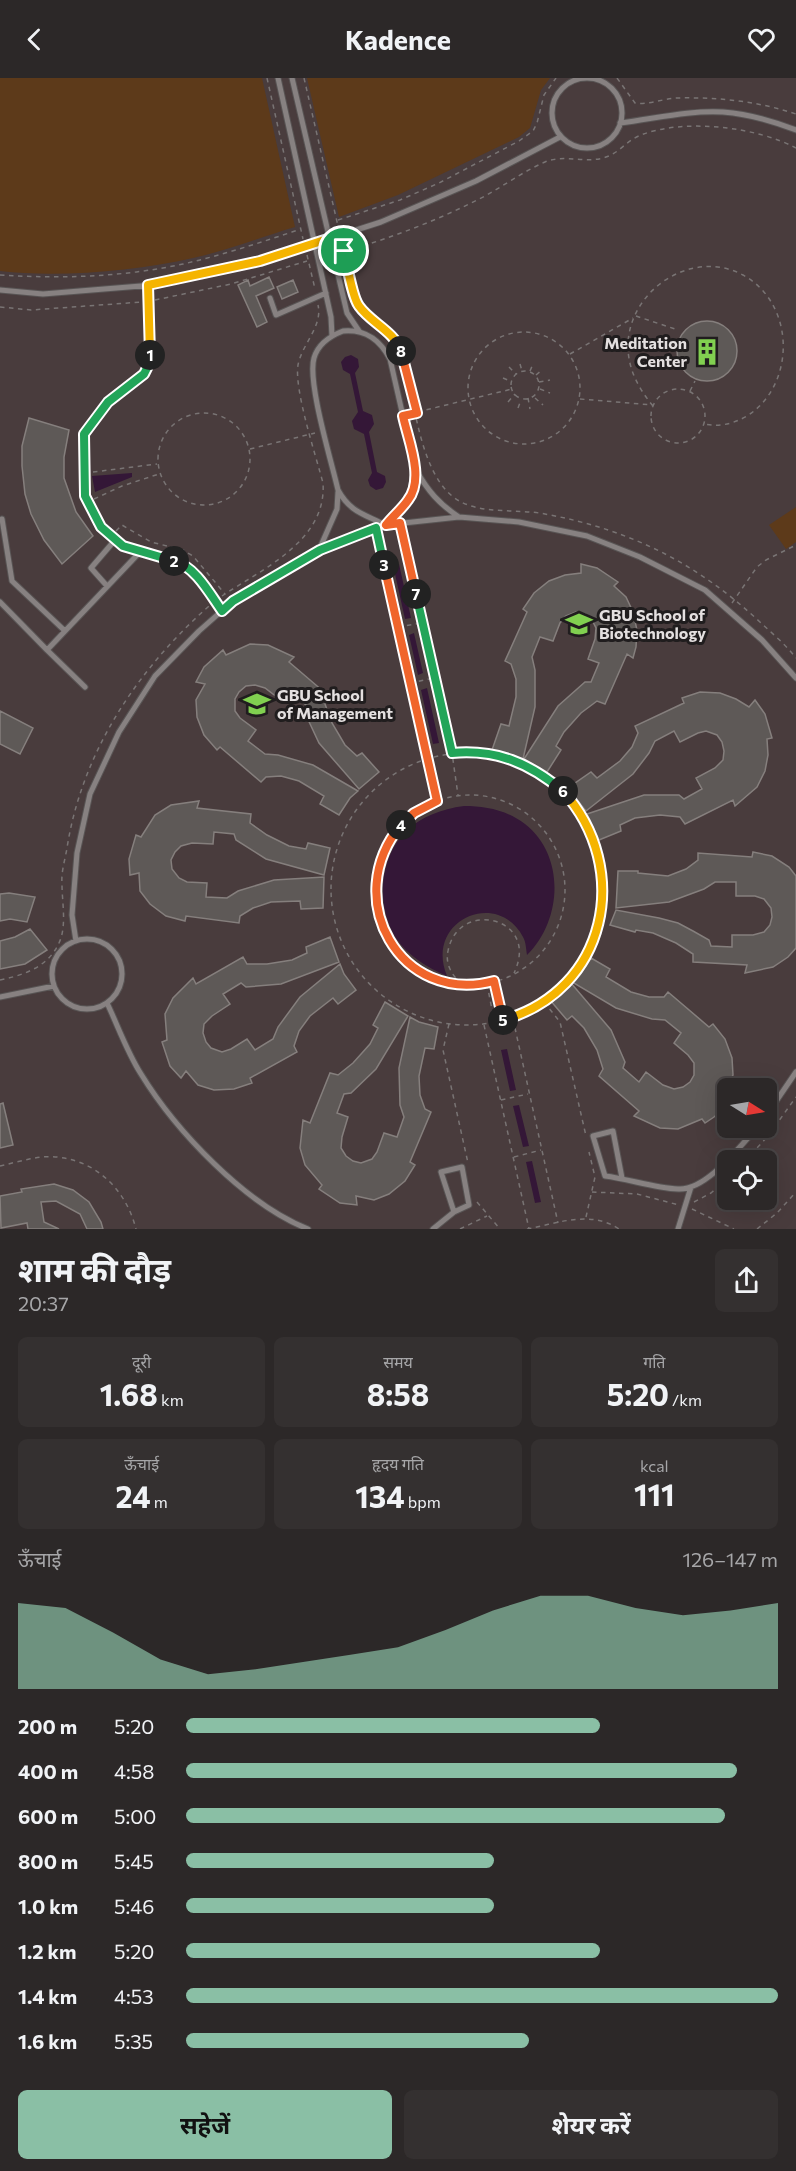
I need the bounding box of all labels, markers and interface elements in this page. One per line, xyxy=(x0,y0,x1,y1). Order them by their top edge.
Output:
icon: back xyxy=(18,23,51,56)
text: Kadence xyxy=(345,23,451,56)
icon: heart xyxy=(745,23,778,56)
pin xyxy=(318,225,369,276)
icon: arrive xyxy=(327,234,360,267)
place label: Meditation Center xyxy=(604,333,687,370)
pin: 8 xyxy=(386,336,416,366)
building icon: Meditation Center xyxy=(692,337,722,367)
pin: 1 xyxy=(135,340,165,370)
text: 8 xyxy=(396,341,406,360)
text: 1 xyxy=(146,345,154,364)
pin: 2 xyxy=(159,546,189,576)
pin: 3 xyxy=(369,550,399,580)
text: 2 xyxy=(169,551,179,570)
text: 3 xyxy=(379,555,389,574)
pin: 7 xyxy=(401,579,431,609)
text: 7 xyxy=(412,584,420,603)
place label: GBU School of Biotechnology xyxy=(599,605,706,642)
school or university icon: GBU School of Biotechnology xyxy=(564,609,594,639)
place label: GBU School of Management xyxy=(277,685,393,722)
school or university icon: GBU School of Management xyxy=(242,689,272,719)
pin: 6 xyxy=(548,776,578,806)
text: 6 xyxy=(558,781,568,800)
pin: 4 xyxy=(386,810,416,840)
text: 4 xyxy=(396,815,406,834)
pin: 5 xyxy=(488,1005,518,1035)
text: 5 xyxy=(498,1010,508,1029)
north arrow xyxy=(717,1078,777,1138)
map controls xyxy=(717,1078,777,1210)
button: locate xyxy=(717,1150,777,1210)
text: शाम की दौड़ xyxy=(18,1248,171,1289)
button: share xyxy=(715,1249,778,1312)
text: 20:37 xyxy=(18,1291,69,1315)
text: दूरी xyxy=(132,1352,151,1371)
text: समय xyxy=(383,1352,413,1371)
text: गति xyxy=(643,1352,665,1371)
text: 1.68 xyxy=(100,1375,158,1412)
text: 8:58 xyxy=(367,1375,429,1412)
text: 5:20 xyxy=(607,1375,669,1412)
text: km xyxy=(158,1390,184,1409)
text: /km xyxy=(669,1390,702,1409)
text: ऊँचाई xyxy=(124,1454,159,1473)
text: हृदय गति xyxy=(372,1454,424,1473)
text: kcal xyxy=(640,1456,669,1475)
text: 111 xyxy=(634,1475,675,1512)
text: 24 xyxy=(116,1477,151,1514)
text: 134 xyxy=(355,1477,405,1514)
text: m xyxy=(151,1492,168,1511)
text: bpm xyxy=(405,1492,441,1511)
text: ऊँचाई xyxy=(18,1547,61,1571)
text: 126–147 m xyxy=(683,1547,778,1571)
text: 200 m xyxy=(18,1714,77,1738)
text: 5:20 xyxy=(114,1714,154,1738)
text: 400 m xyxy=(18,1759,78,1783)
text: 4:58 xyxy=(114,1759,154,1783)
text: 600 m xyxy=(18,1804,78,1828)
text: 5:00 xyxy=(114,1804,156,1828)
text: 800 m xyxy=(18,1849,78,1873)
text: 5:45 xyxy=(114,1849,154,1873)
text: 1.0 km xyxy=(18,1894,78,1918)
text: 5:46 xyxy=(114,1894,154,1918)
text: 1.2 km xyxy=(18,1939,76,1963)
text: 5:20 xyxy=(114,1939,154,1963)
text: 1.4 km xyxy=(18,1984,77,2008)
text: 4:53 xyxy=(114,1984,154,2008)
text: 1.6 km xyxy=(18,2029,77,2053)
text: 5:35 xyxy=(114,2029,153,2053)
button: सहेजें xyxy=(18,2090,392,2159)
button: शेयर करें xyxy=(404,2090,778,2159)

